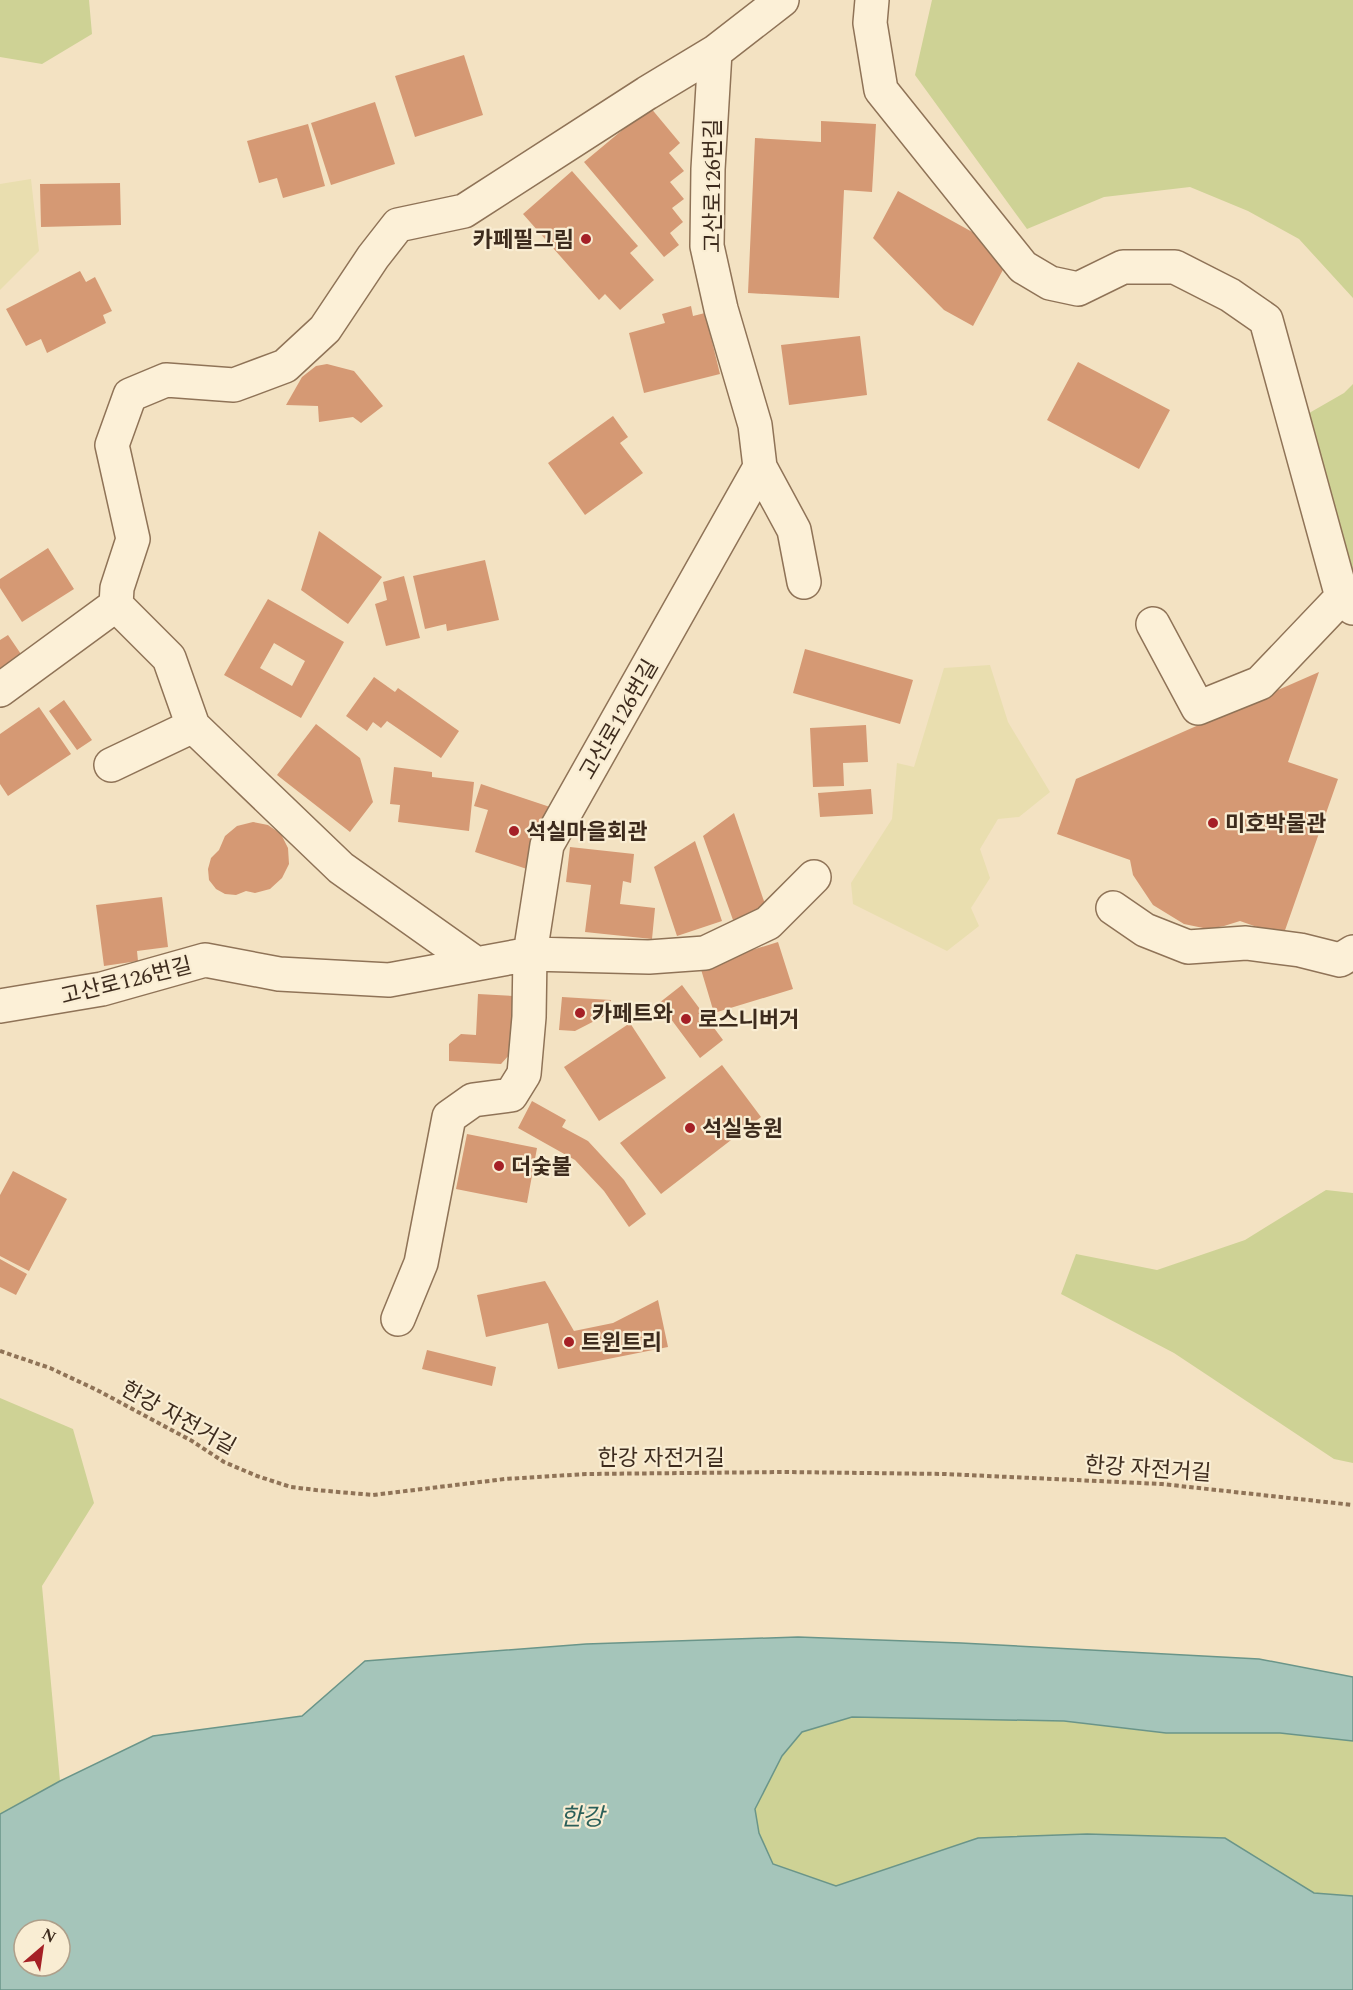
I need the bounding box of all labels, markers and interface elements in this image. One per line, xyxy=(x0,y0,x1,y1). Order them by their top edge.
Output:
street label: 고산로126번길 xyxy=(697,119,730,253)
place label: 카페필그림 xyxy=(473,224,574,257)
marker: 카페필그림 xyxy=(579,232,593,246)
street label: 고산로126번길 xyxy=(571,653,667,786)
place label: 미호박물관 xyxy=(1225,808,1326,841)
place label: 석실마을회관 xyxy=(526,816,647,849)
marker: 미호박물관 xyxy=(1206,816,1220,830)
marker: 석실마을회관 xyxy=(507,824,521,838)
street label: 고산로126번길 xyxy=(57,949,195,1014)
place label: 카페트와 xyxy=(592,998,673,1031)
place label: 로스니버거 xyxy=(698,1004,799,1037)
marker: 카페트와 xyxy=(573,1006,587,1020)
marker: 로스니버거 xyxy=(679,1012,693,1026)
place label: 석실농원 xyxy=(702,1113,783,1146)
marker: 석실농원 xyxy=(683,1121,697,1135)
place label: 더숯불 xyxy=(511,1151,572,1184)
marker: 더숯불 xyxy=(492,1159,506,1173)
place label: 트윈트리 xyxy=(581,1327,662,1360)
marker: 트윈트리 xyxy=(562,1335,576,1349)
street label: 한강 자전거길 xyxy=(115,1373,242,1464)
street label: 한강 자전거길 xyxy=(598,1442,724,1475)
street label: 한강 자전거길 xyxy=(1083,1449,1212,1490)
water label: 한강 xyxy=(560,1800,607,1836)
north arrow xyxy=(12,1918,72,1978)
text: N xyxy=(37,1922,60,1949)

